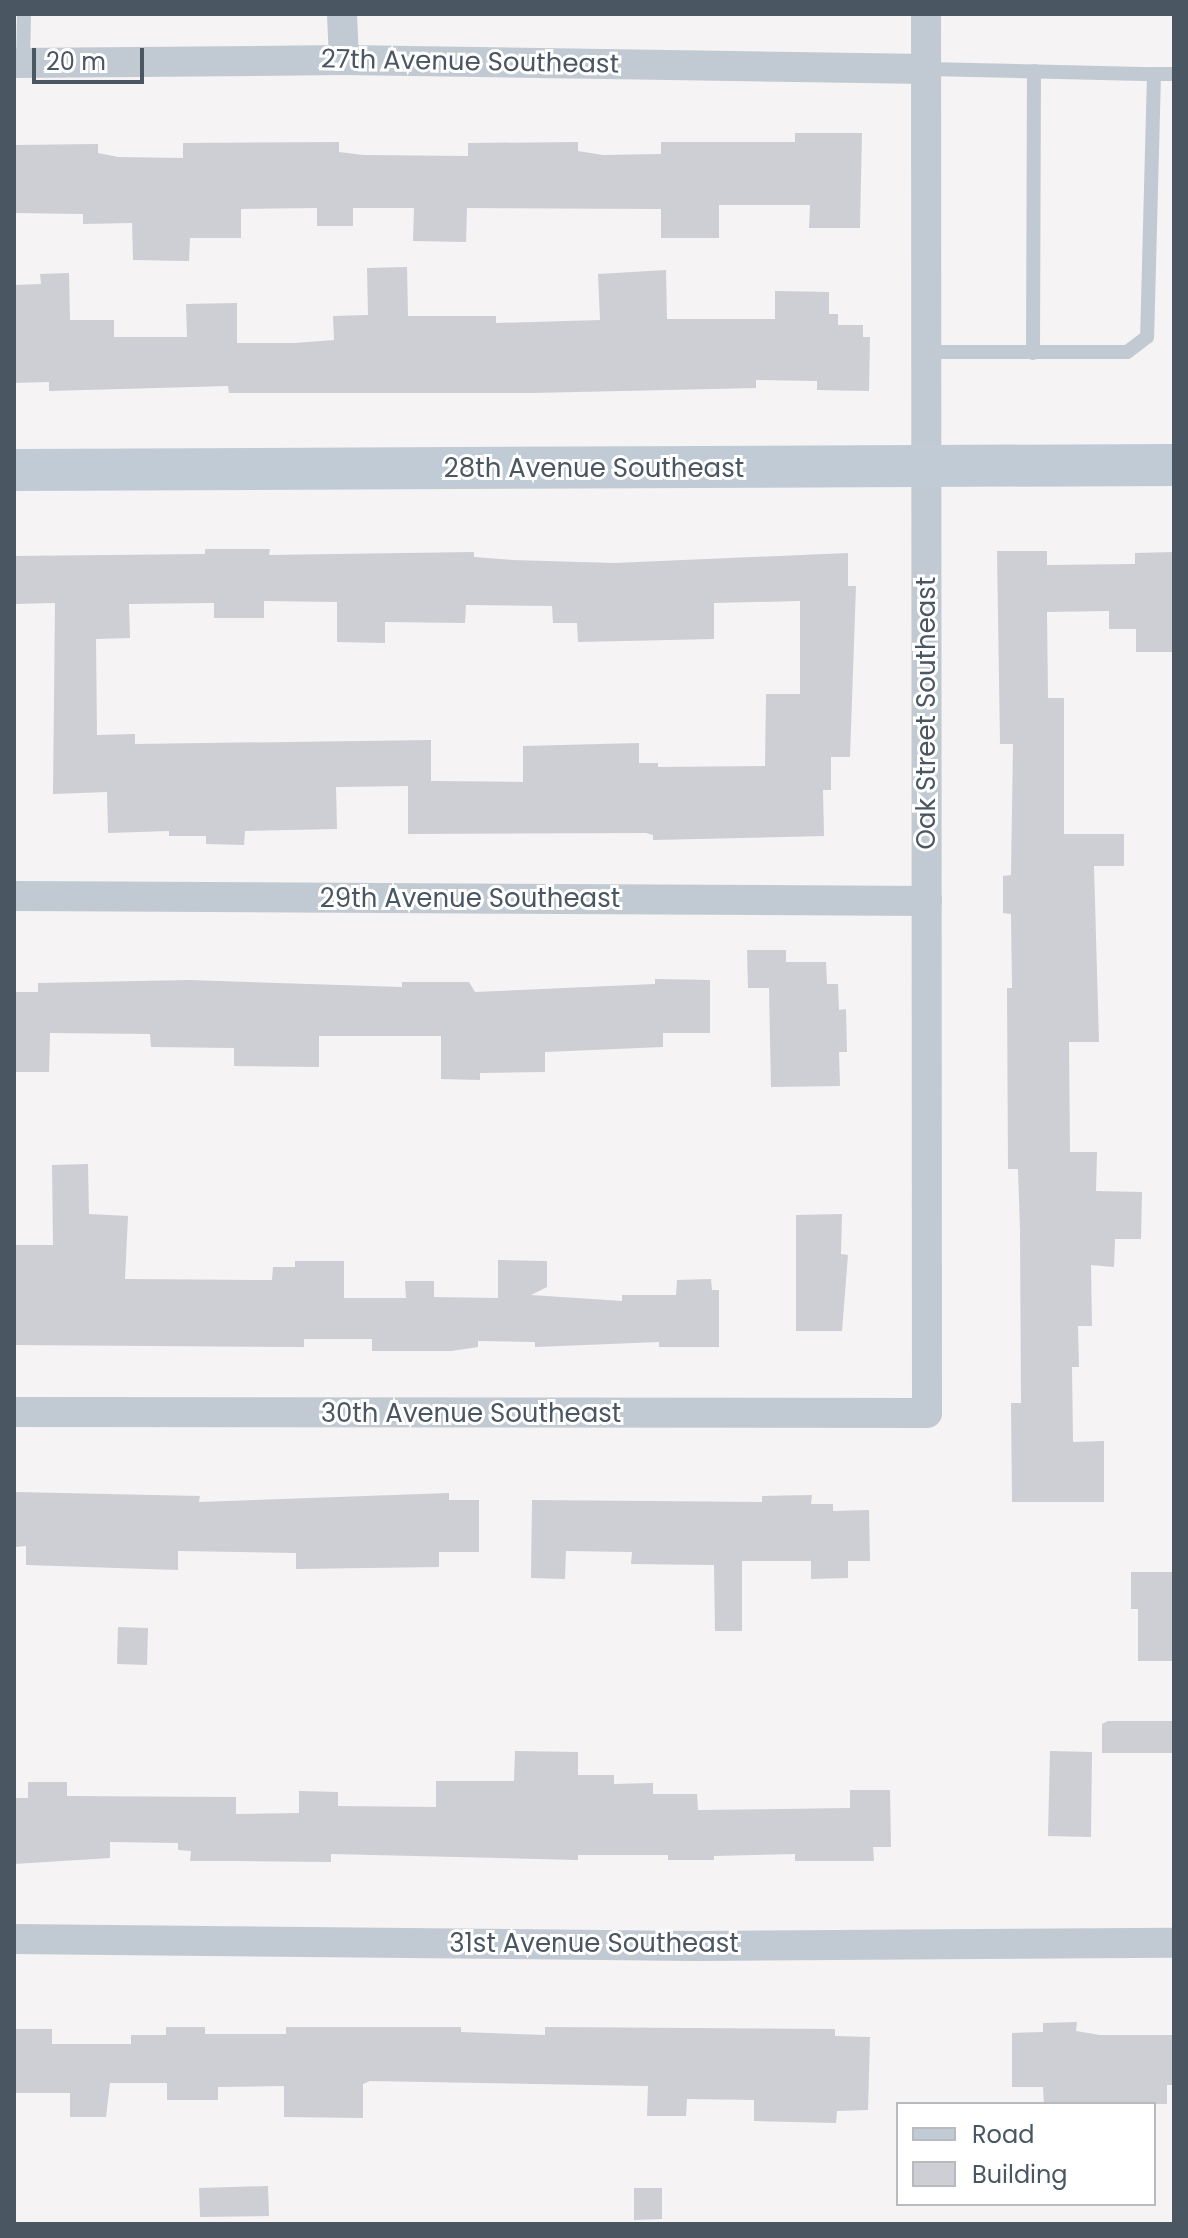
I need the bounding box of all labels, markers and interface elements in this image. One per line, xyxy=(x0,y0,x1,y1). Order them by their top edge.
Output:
scale bar xyxy=(36,32,148,82)
street label: 27th Avenue Southeast xyxy=(321,44,619,80)
text: 20 m xyxy=(46,45,106,78)
street label: 28th Avenue Southeast xyxy=(444,453,744,485)
street label: Oak Street Southeast xyxy=(911,577,943,849)
street label: 29th Avenue Southeast xyxy=(320,883,620,915)
street label: 30th Avenue Southeast xyxy=(321,1398,621,1430)
street label: 31st Avenue Southeast xyxy=(449,1928,739,1960)
legend xyxy=(896,2102,1156,2206)
text: Road xyxy=(972,2118,1034,2151)
text: Building xyxy=(972,2158,1068,2191)

